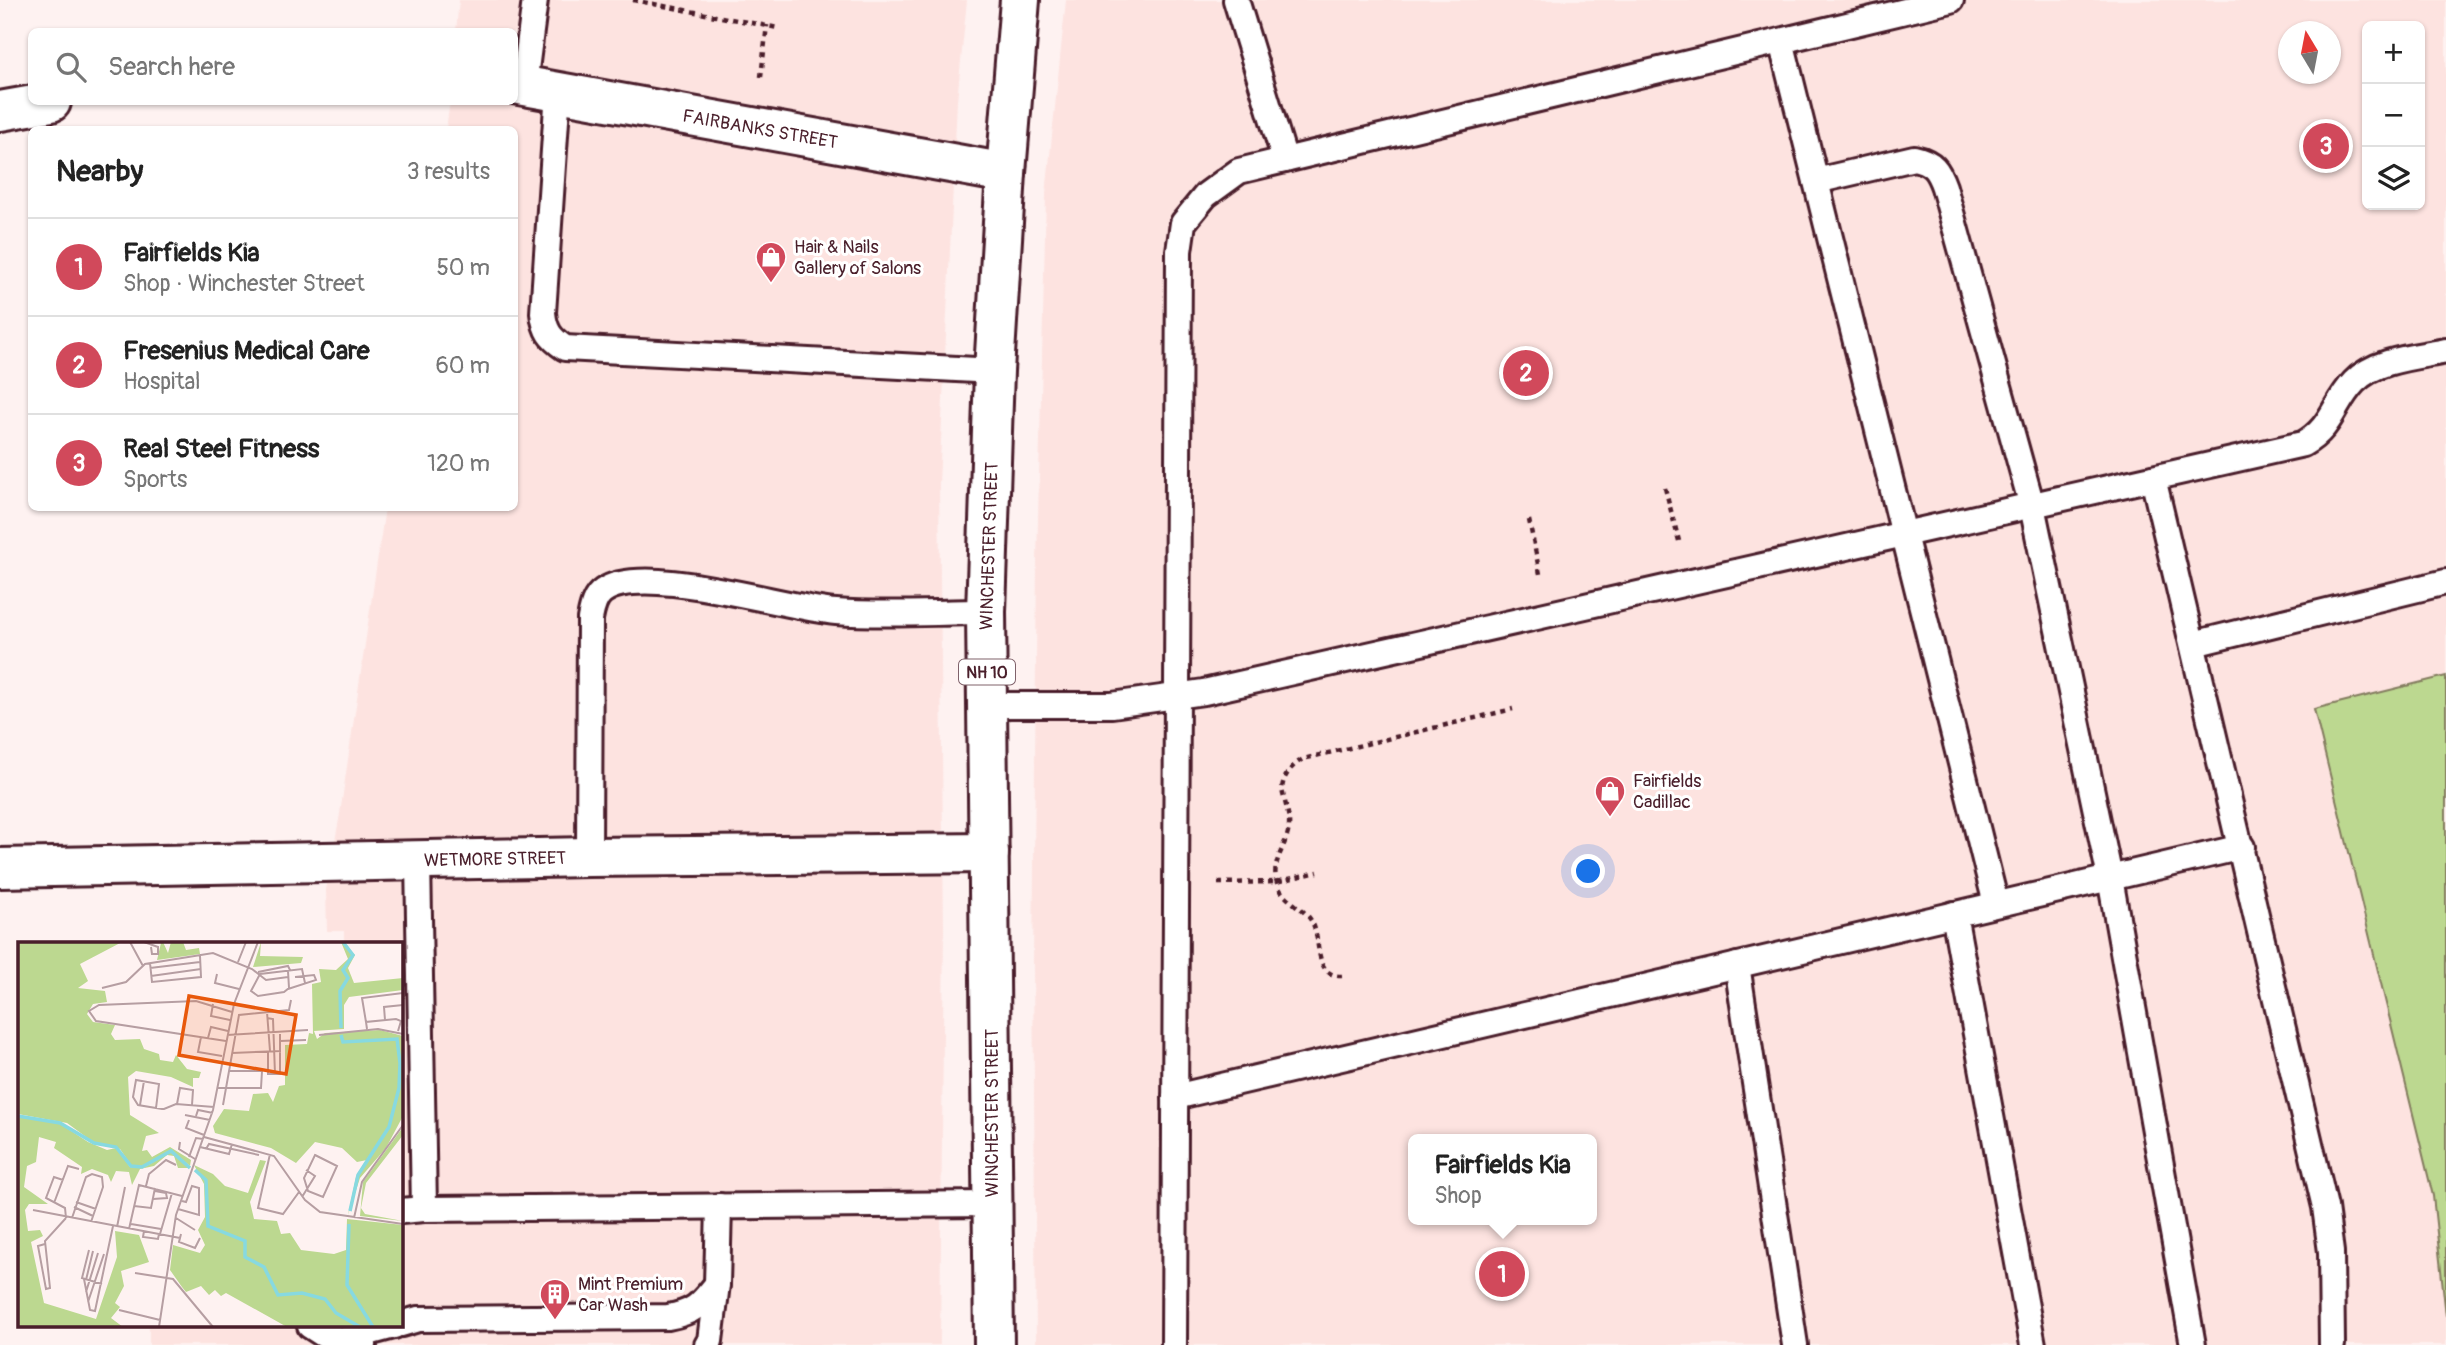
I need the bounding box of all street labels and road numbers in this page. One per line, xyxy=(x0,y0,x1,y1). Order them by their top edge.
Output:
street label: FAIRBANKS STREET xyxy=(681,105,839,154)
street label: WINCHESTER STREET xyxy=(975,462,1004,631)
road number: NH 10 xyxy=(959,660,1015,684)
street label: WETMORE STREET xyxy=(424,847,566,872)
street label: WINCHESTER STREET xyxy=(981,1029,1004,1197)

